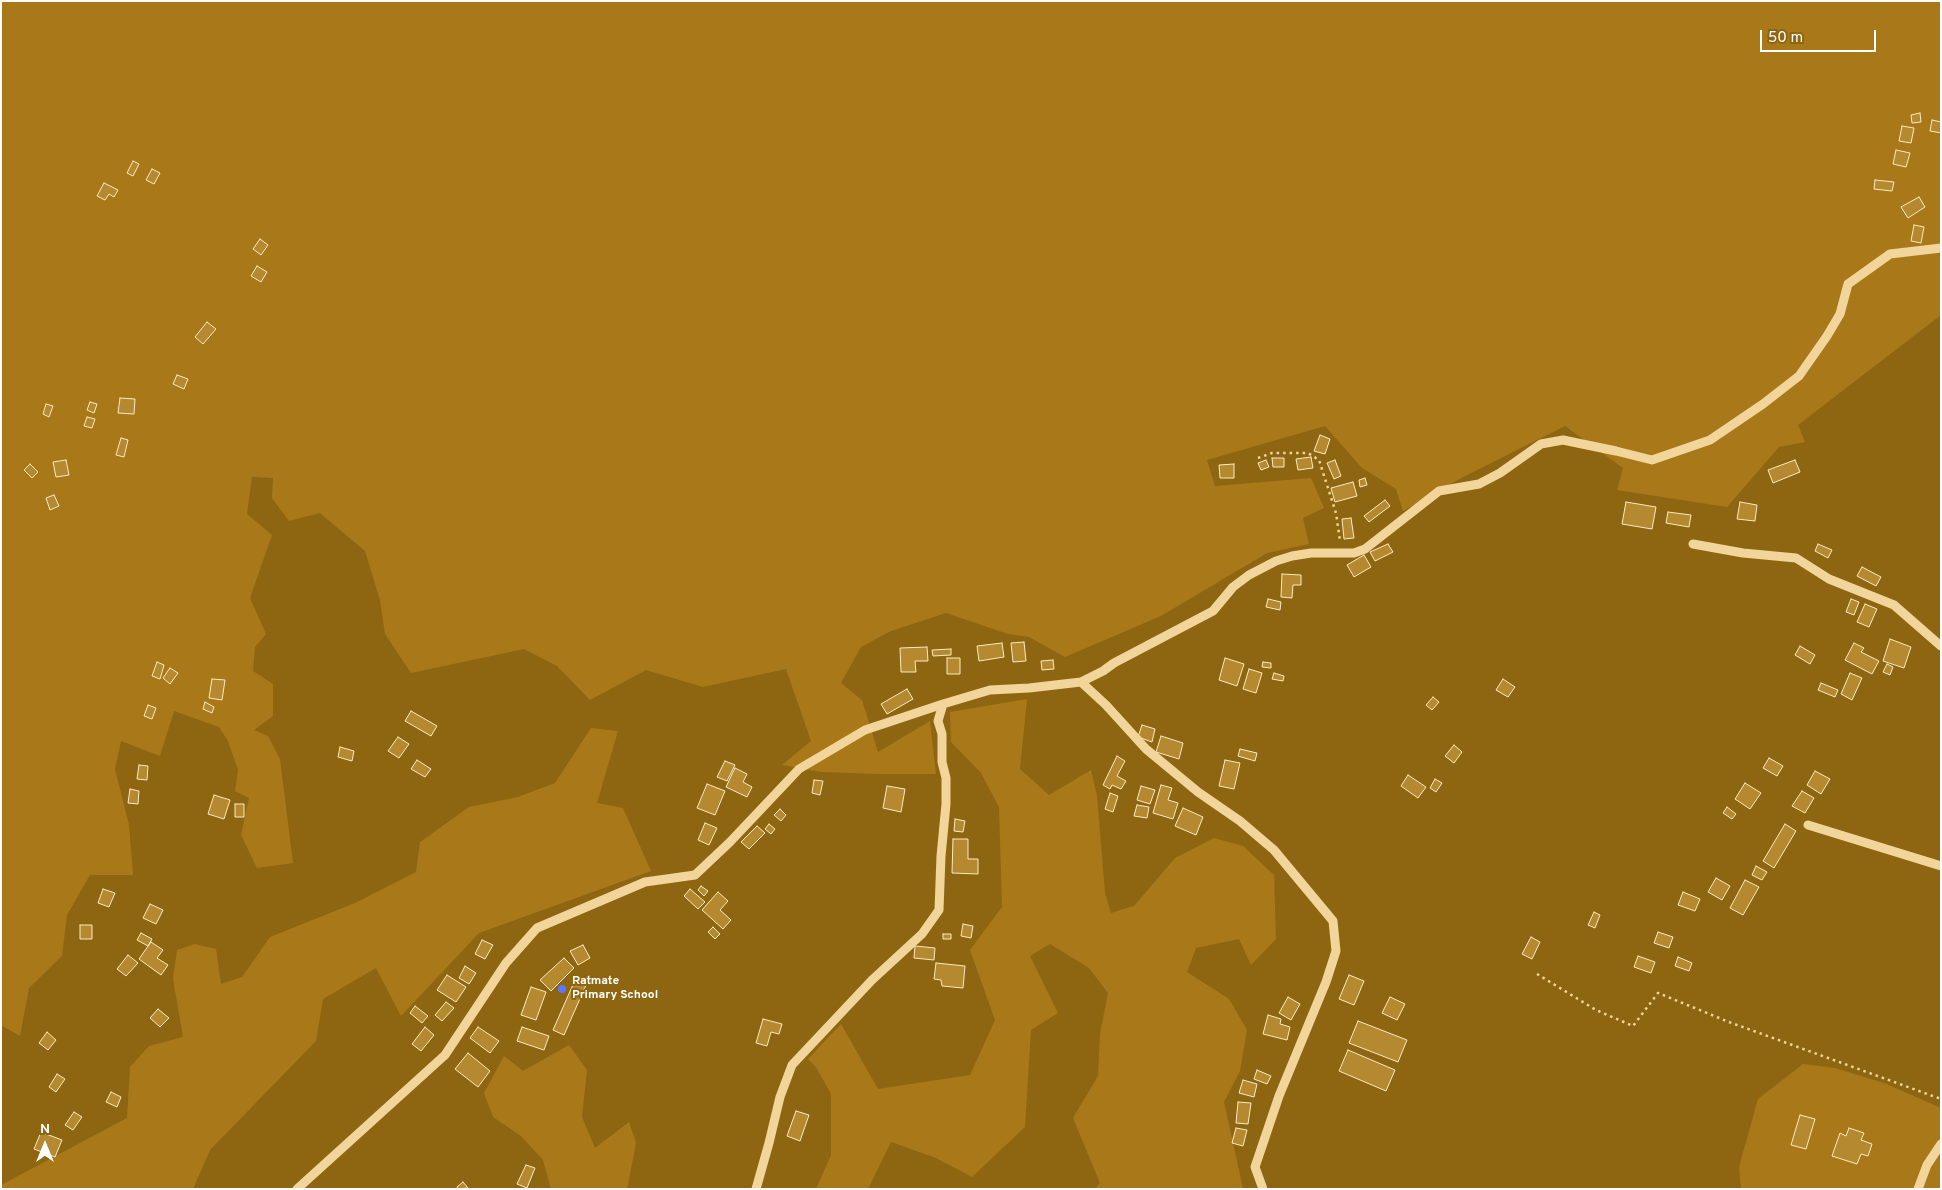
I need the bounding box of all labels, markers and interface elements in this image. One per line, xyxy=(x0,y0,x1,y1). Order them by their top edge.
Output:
scale bar xyxy=(1762,20,1878,52)
text: 50 m xyxy=(1768,29,1803,48)
place label: Ratmate Primary School xyxy=(572,975,658,1003)
marker: Ratmate Primary School xyxy=(556,983,568,995)
north arrow xyxy=(20,1120,70,1170)
text: N xyxy=(40,1121,50,1138)

